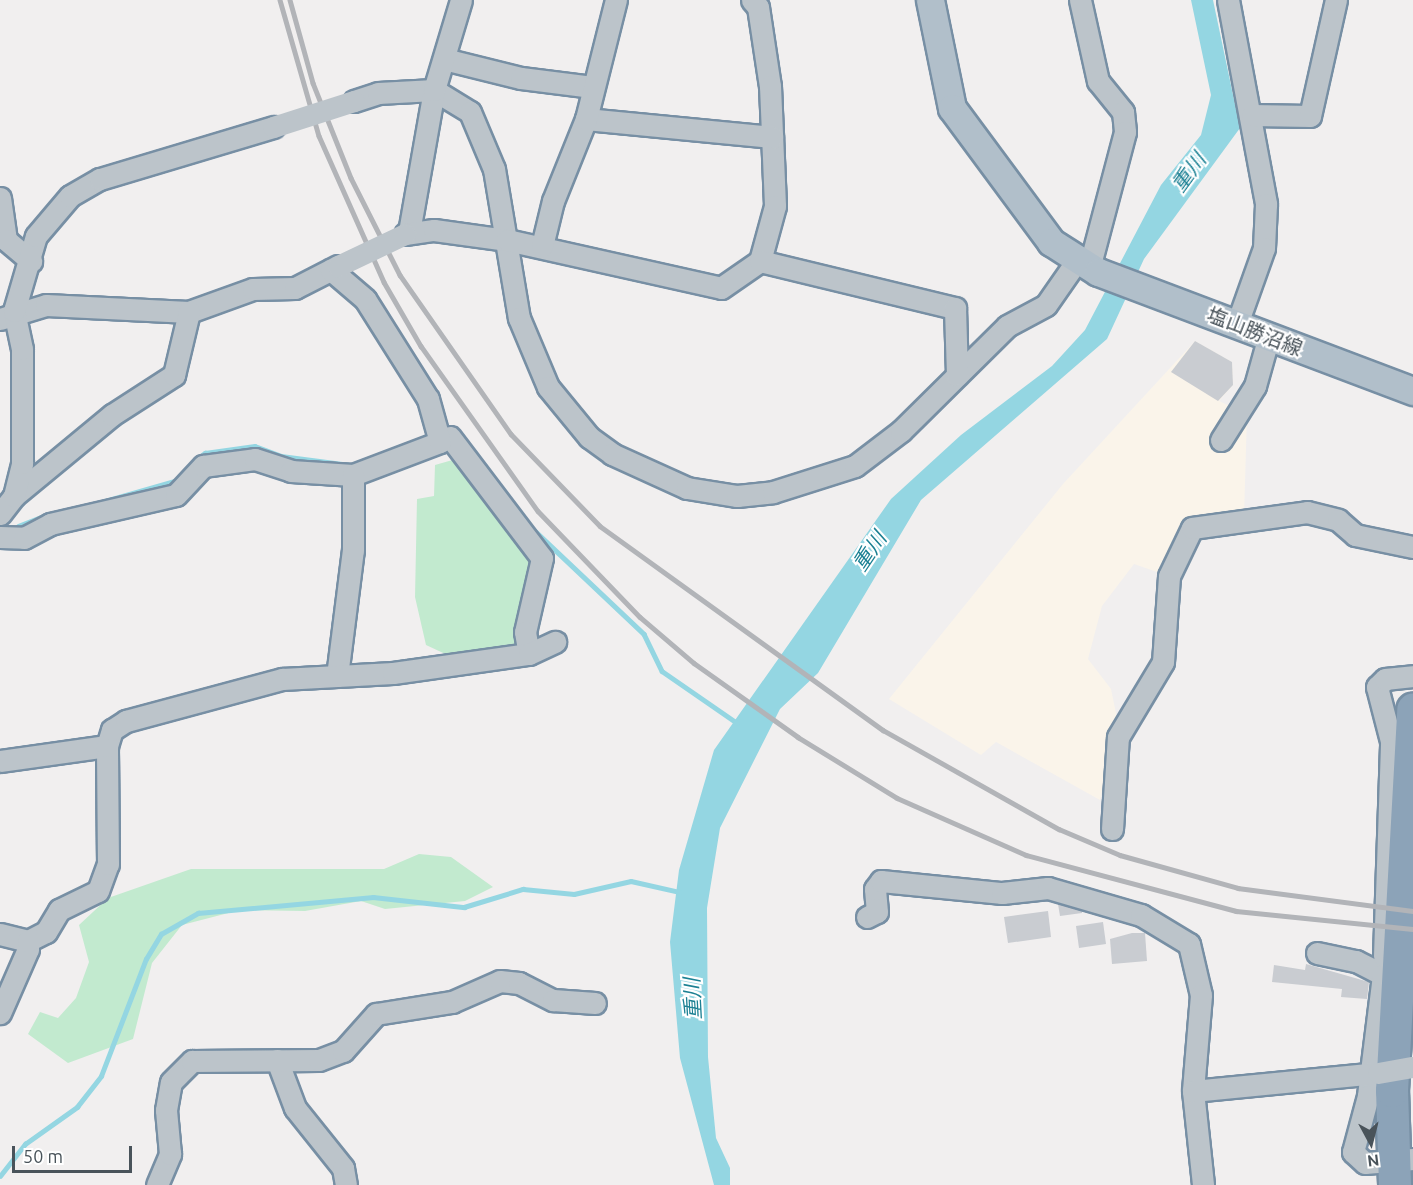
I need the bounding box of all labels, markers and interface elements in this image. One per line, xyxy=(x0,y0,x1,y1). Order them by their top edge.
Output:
water label: 重川 xyxy=(1165,148,1211,196)
street label: 塩山勝沼線 xyxy=(1204,302,1306,360)
water label: 重川 xyxy=(847,527,891,575)
water label: 重川 xyxy=(678,977,706,1021)
north arrow xyxy=(1341,1113,1401,1173)
scale bar xyxy=(15,1134,135,1172)
text: 50 m xyxy=(23,1146,63,1166)
text: N xyxy=(1366,1151,1380,1171)

